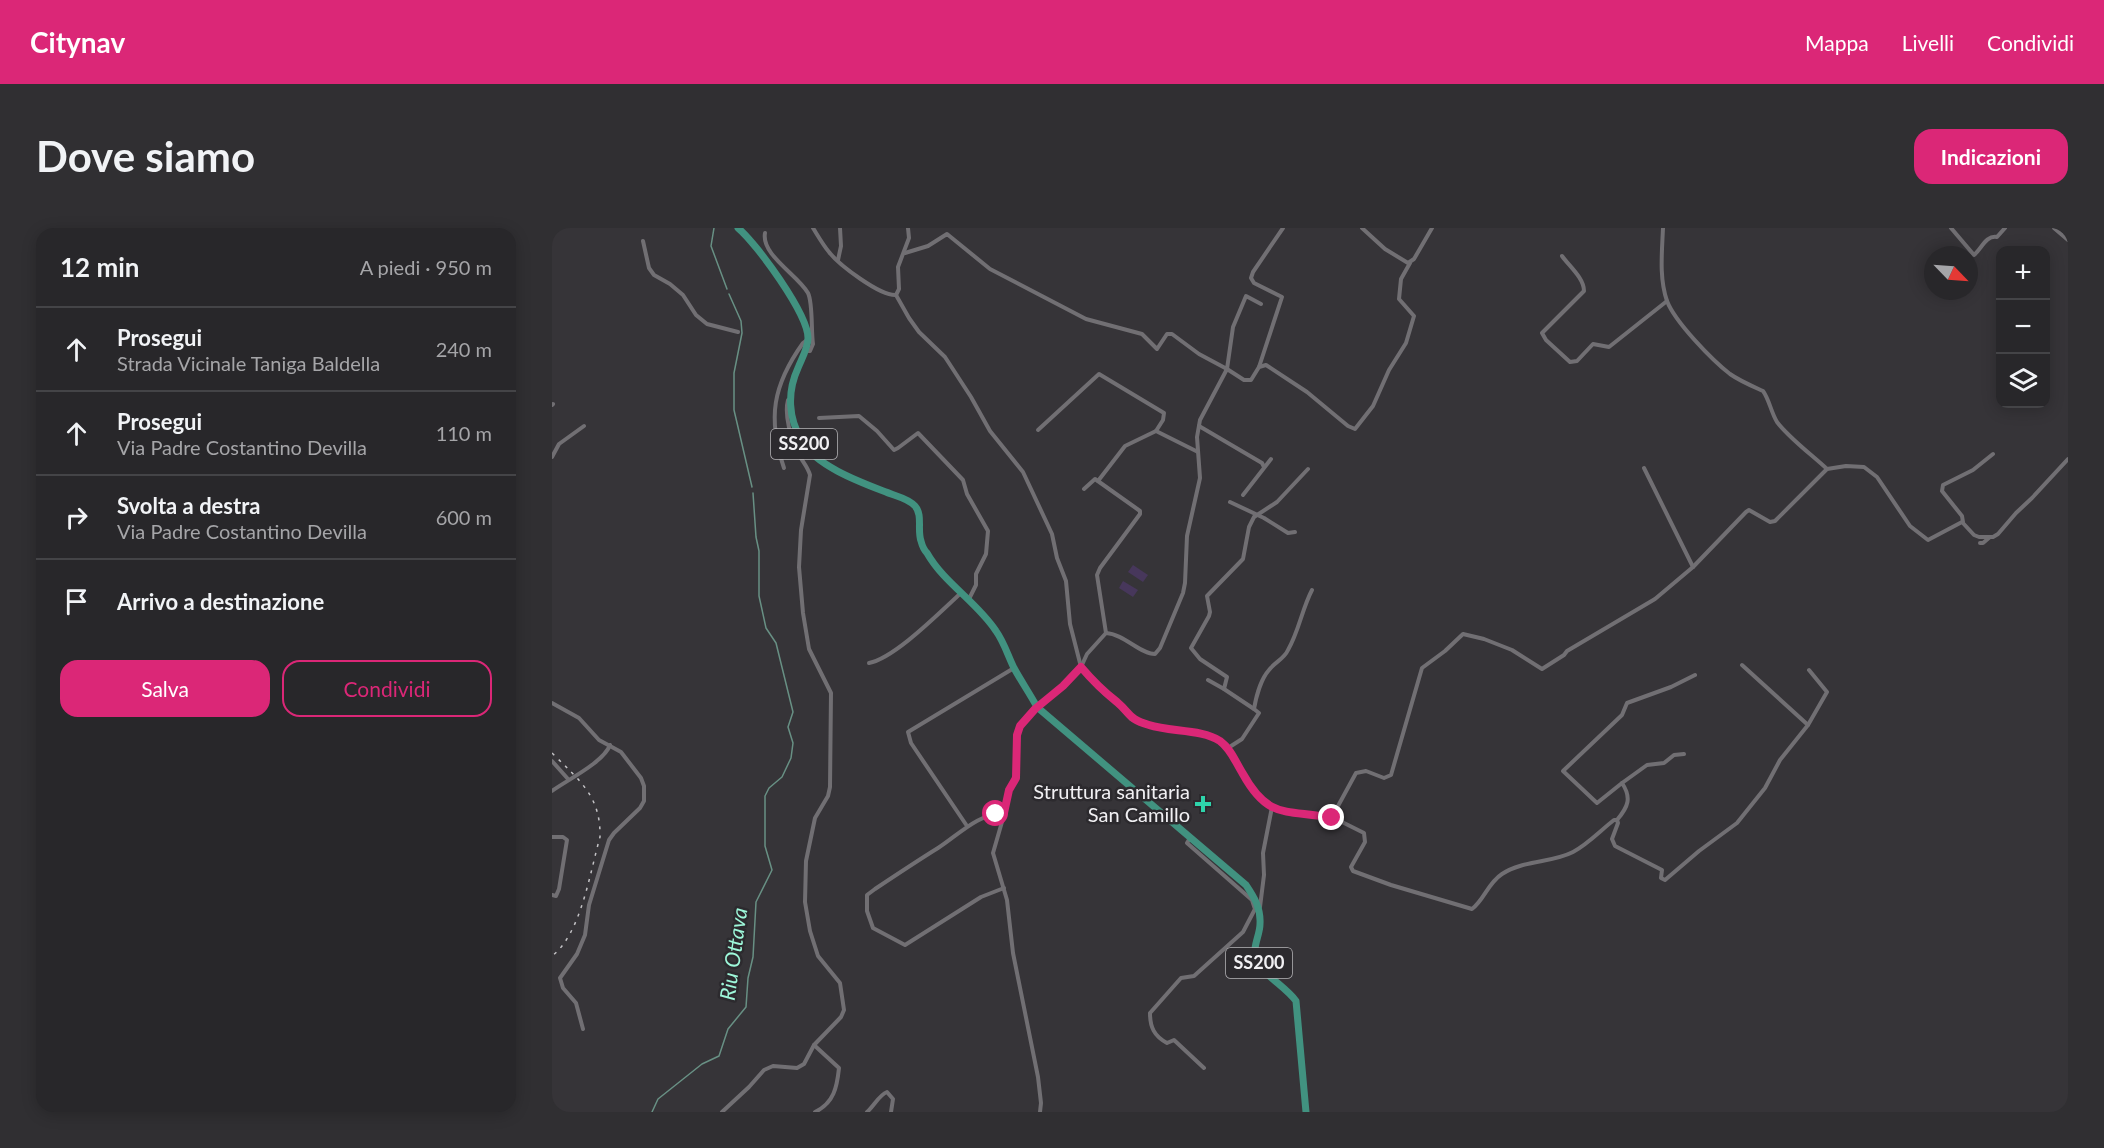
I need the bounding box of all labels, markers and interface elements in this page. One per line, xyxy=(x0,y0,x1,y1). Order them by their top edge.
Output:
text: Citynav xyxy=(30,25,125,59)
text: Mappa xyxy=(1805,30,1869,55)
text: Livelli xyxy=(1902,30,1954,55)
text: Condividi xyxy=(1987,30,2074,55)
button: Indicazioni xyxy=(1914,129,2068,184)
text: Dove siamo xyxy=(36,131,255,181)
north arrow xyxy=(1924,246,1978,300)
map controls xyxy=(1996,246,2050,408)
button: + xyxy=(1996,246,2050,300)
text: 12 min xyxy=(60,251,140,283)
text: A piedi · 950 m xyxy=(360,255,492,279)
button: − xyxy=(1996,300,2050,354)
text: Prosegui xyxy=(117,324,202,351)
icon: ahead xyxy=(60,333,93,366)
text: 240 m xyxy=(436,337,492,361)
text: Strada Vicinale Taniga Baldella xyxy=(117,351,380,375)
button: layers xyxy=(1996,354,2050,408)
text: Prosegui xyxy=(117,408,202,435)
icon: ahead xyxy=(60,417,93,450)
text: 110 m xyxy=(436,421,492,445)
road number: SS200 xyxy=(771,429,837,459)
text: Via Padre Costantino Devilla xyxy=(117,435,367,459)
text: Svolta a destra xyxy=(117,492,260,519)
icon: right xyxy=(60,501,93,534)
text: 600 m xyxy=(436,505,492,529)
text: Via Padre Costantino Devilla xyxy=(117,519,367,543)
icon: arrive xyxy=(60,585,93,618)
text: Arrivo a destinazione xyxy=(117,588,324,615)
button: Salva xyxy=(60,660,270,717)
button: Condividi xyxy=(282,660,492,717)
place label: Struttura sanitaria San Camillo xyxy=(1033,779,1190,826)
marker: Struttura sanitaria San Camillo xyxy=(1194,795,1212,813)
route start xyxy=(982,800,1008,826)
route end xyxy=(1318,804,1344,830)
water label: Riu Ottava xyxy=(714,906,751,1002)
road number: SS200 xyxy=(1226,948,1292,978)

